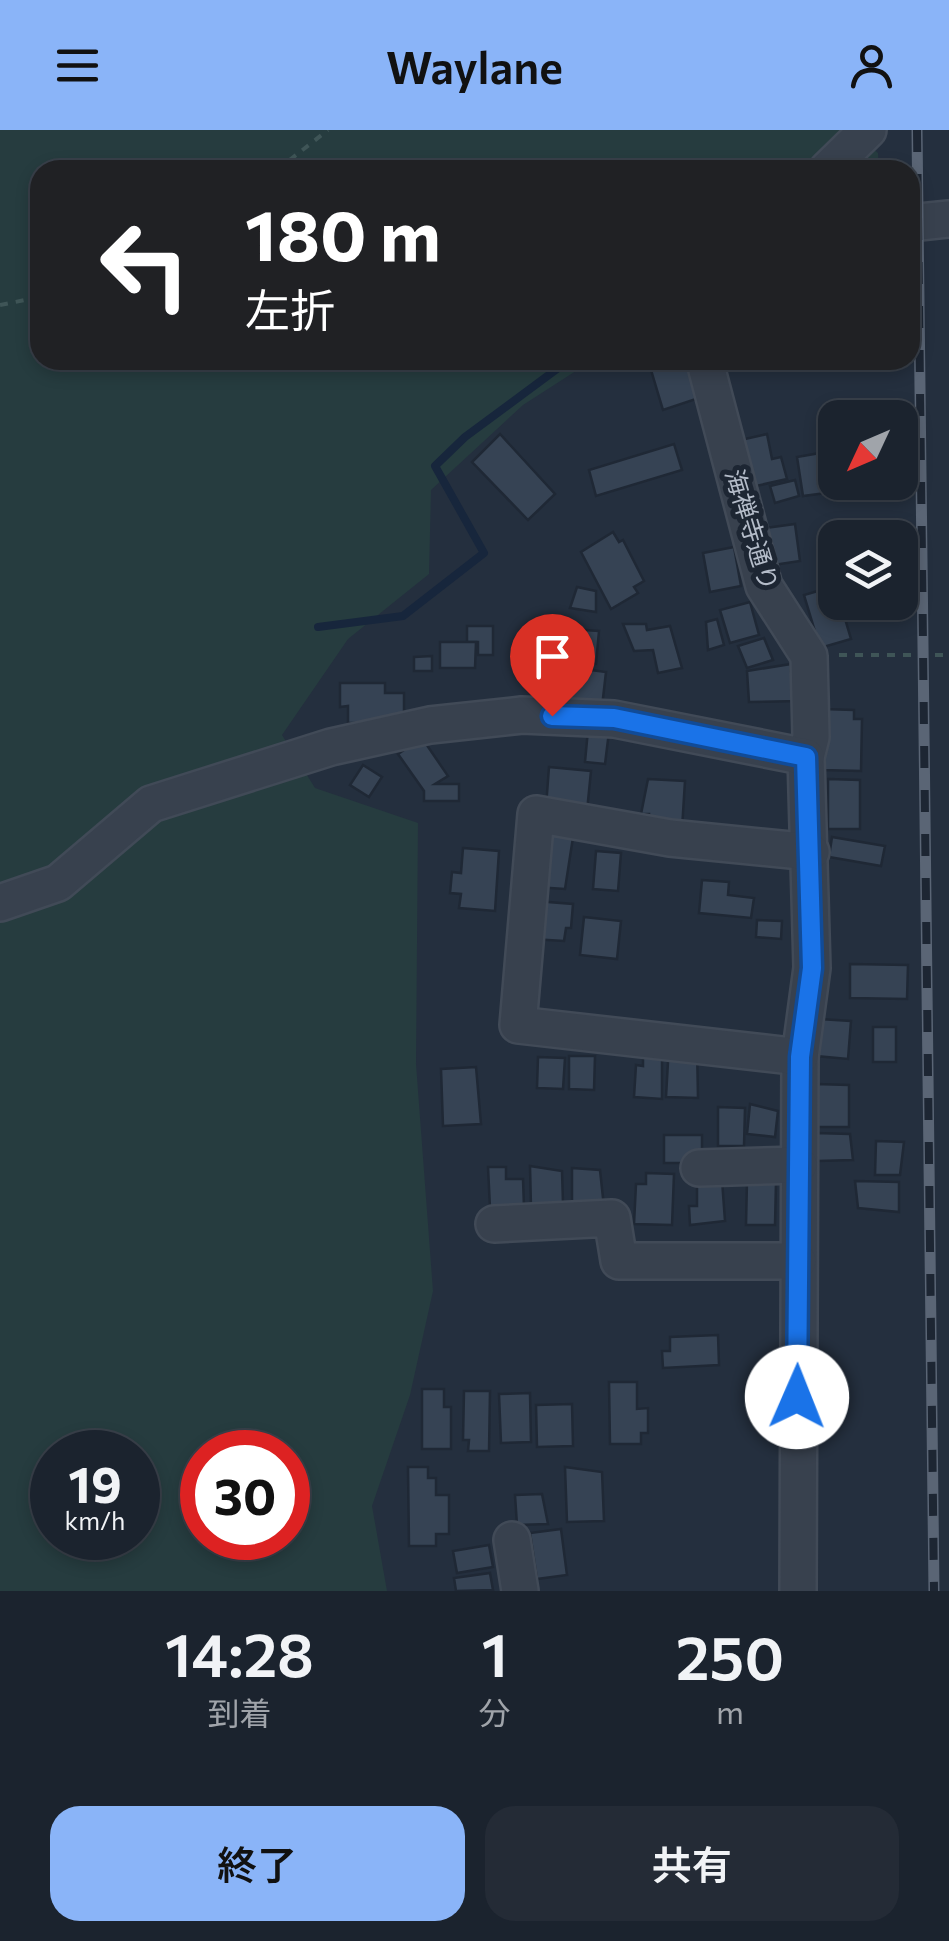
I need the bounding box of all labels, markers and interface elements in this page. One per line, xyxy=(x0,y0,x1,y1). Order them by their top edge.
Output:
icon: menu xyxy=(50,38,105,93)
text: Waylane xyxy=(386,38,563,93)
icon: person xyxy=(844,38,899,93)
text: 180 m xyxy=(245,190,441,275)
icon: left xyxy=(80,200,210,330)
text: 左折 xyxy=(245,281,335,336)
north arrow xyxy=(818,400,918,500)
map controls xyxy=(818,400,918,620)
street label: 海禅寺通り xyxy=(720,466,786,594)
button: layers xyxy=(818,520,918,620)
pin xyxy=(510,614,595,717)
icon: arrive xyxy=(525,629,580,684)
position arrow xyxy=(745,1345,849,1449)
speed limit sign: 30 xyxy=(180,1430,310,1560)
text: 19 xyxy=(68,1452,122,1513)
text: km/h xyxy=(65,1505,125,1535)
text: 14:28 xyxy=(165,1616,314,1689)
text: 1 xyxy=(481,1616,508,1689)
text: 250 xyxy=(676,1619,784,1692)
text: m xyxy=(716,1691,744,1731)
text: 到着 xyxy=(207,1692,271,1732)
text: 分 xyxy=(479,1692,511,1732)
button: 終了 xyxy=(50,1806,465,1921)
button: 共有 xyxy=(485,1806,899,1921)

